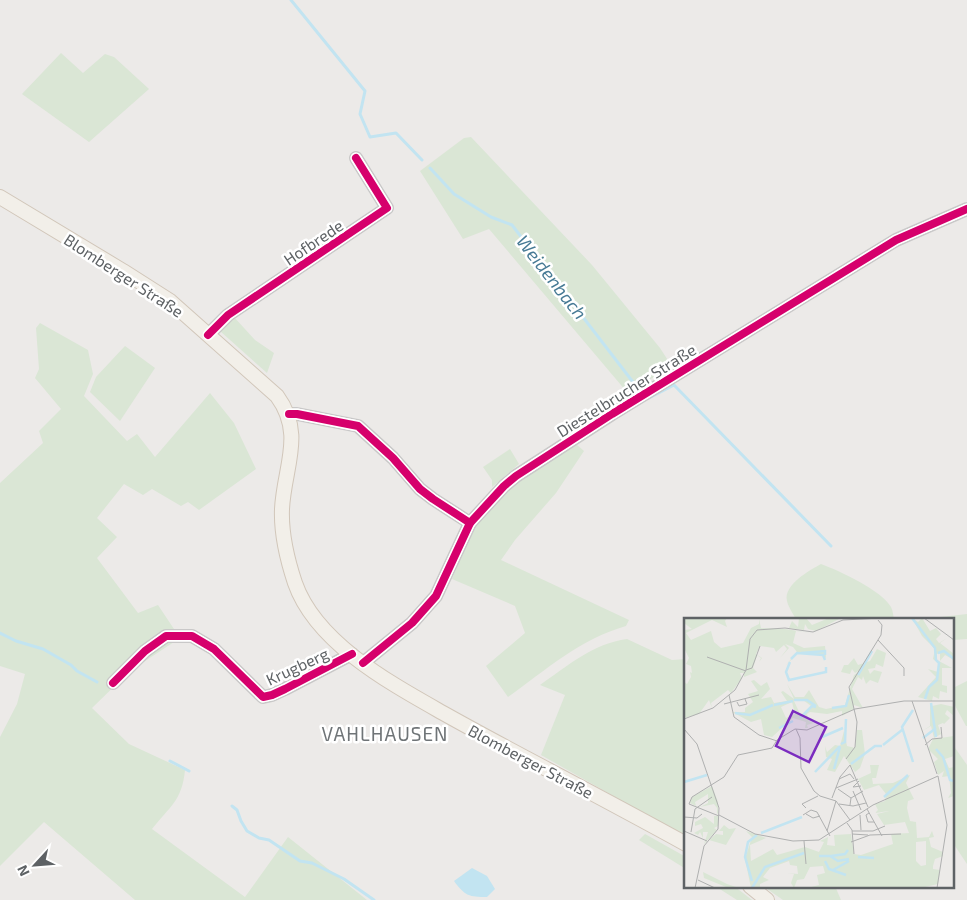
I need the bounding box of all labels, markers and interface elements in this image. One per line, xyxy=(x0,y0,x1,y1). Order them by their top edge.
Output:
street label: Hofbrede xyxy=(280,215,346,269)
street label: Blomberger Straße xyxy=(61,229,187,321)
water label: Weidenbach xyxy=(512,230,592,324)
street label: Diestelbrucher Straße xyxy=(553,339,699,441)
inset map xyxy=(684,618,954,888)
street label: Krugberg xyxy=(263,643,331,689)
street label: Blomberger Straße xyxy=(465,720,597,802)
district label: VAHLHAUSEN xyxy=(322,722,448,745)
north arrow xyxy=(10,840,60,890)
text: N xyxy=(13,863,33,879)

